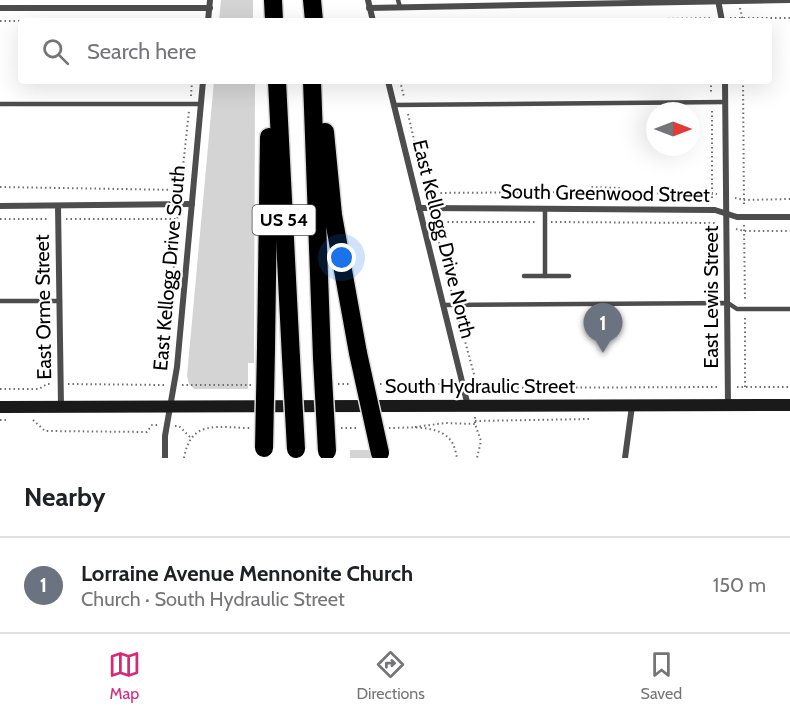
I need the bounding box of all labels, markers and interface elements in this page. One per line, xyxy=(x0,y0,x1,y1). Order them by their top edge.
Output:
search box xyxy=(18,18,772,84)
icon: search xyxy=(39,35,72,68)
text: Search here xyxy=(87,38,196,65)
north arrow xyxy=(646,102,700,156)
street label: East Kellogg Drive North xyxy=(408,137,480,341)
street label: East Kellogg Drive South xyxy=(148,164,190,372)
street label: South Greenwood Street xyxy=(500,179,710,207)
road number: US 54 xyxy=(252,205,316,235)
street label: East Lewis Street xyxy=(699,225,723,369)
street label: East Orme Street xyxy=(30,234,56,380)
your location xyxy=(327,243,356,272)
pin: 1 xyxy=(584,304,622,353)
street label: South Hydraulic Street xyxy=(385,374,575,398)
text: Nearby xyxy=(24,481,105,513)
text: Lorraine Avenue Mennonite Church xyxy=(81,560,413,587)
text: 1 xyxy=(40,573,47,597)
text: 150 m xyxy=(713,573,766,597)
text: Church · South Hydraulic Street xyxy=(81,587,345,611)
tab: Map xyxy=(108,648,141,703)
tab: Directions xyxy=(357,648,425,703)
tab: Saved xyxy=(641,648,682,703)

